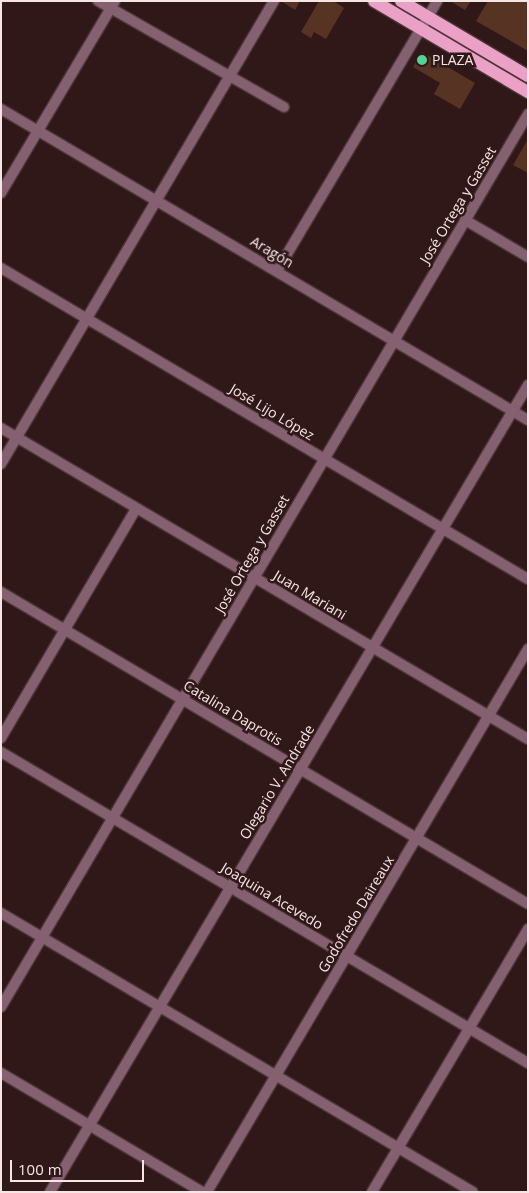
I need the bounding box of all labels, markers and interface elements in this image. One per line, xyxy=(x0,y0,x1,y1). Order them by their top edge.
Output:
place label: PLAZA xyxy=(432,52,473,68)
marker: PLAZA xyxy=(416,54,428,66)
street label: José Ortega y Gasset xyxy=(416,143,500,267)
street label: Aragón xyxy=(248,233,296,271)
street label: José Lijo López xyxy=(227,380,317,444)
street label: José Ortega y Gasset xyxy=(211,492,293,616)
street label: Juan Mariani xyxy=(271,567,349,623)
street label: Catalina Daprotis xyxy=(181,677,285,749)
street label: Olegario V. Andrade xyxy=(236,722,318,842)
street label: Godofredo Daireaux xyxy=(314,853,398,975)
street label: Joaquina Acevedo xyxy=(218,859,326,933)
scale bar xyxy=(12,1150,146,1182)
text: 100 m xyxy=(18,1159,62,1179)

